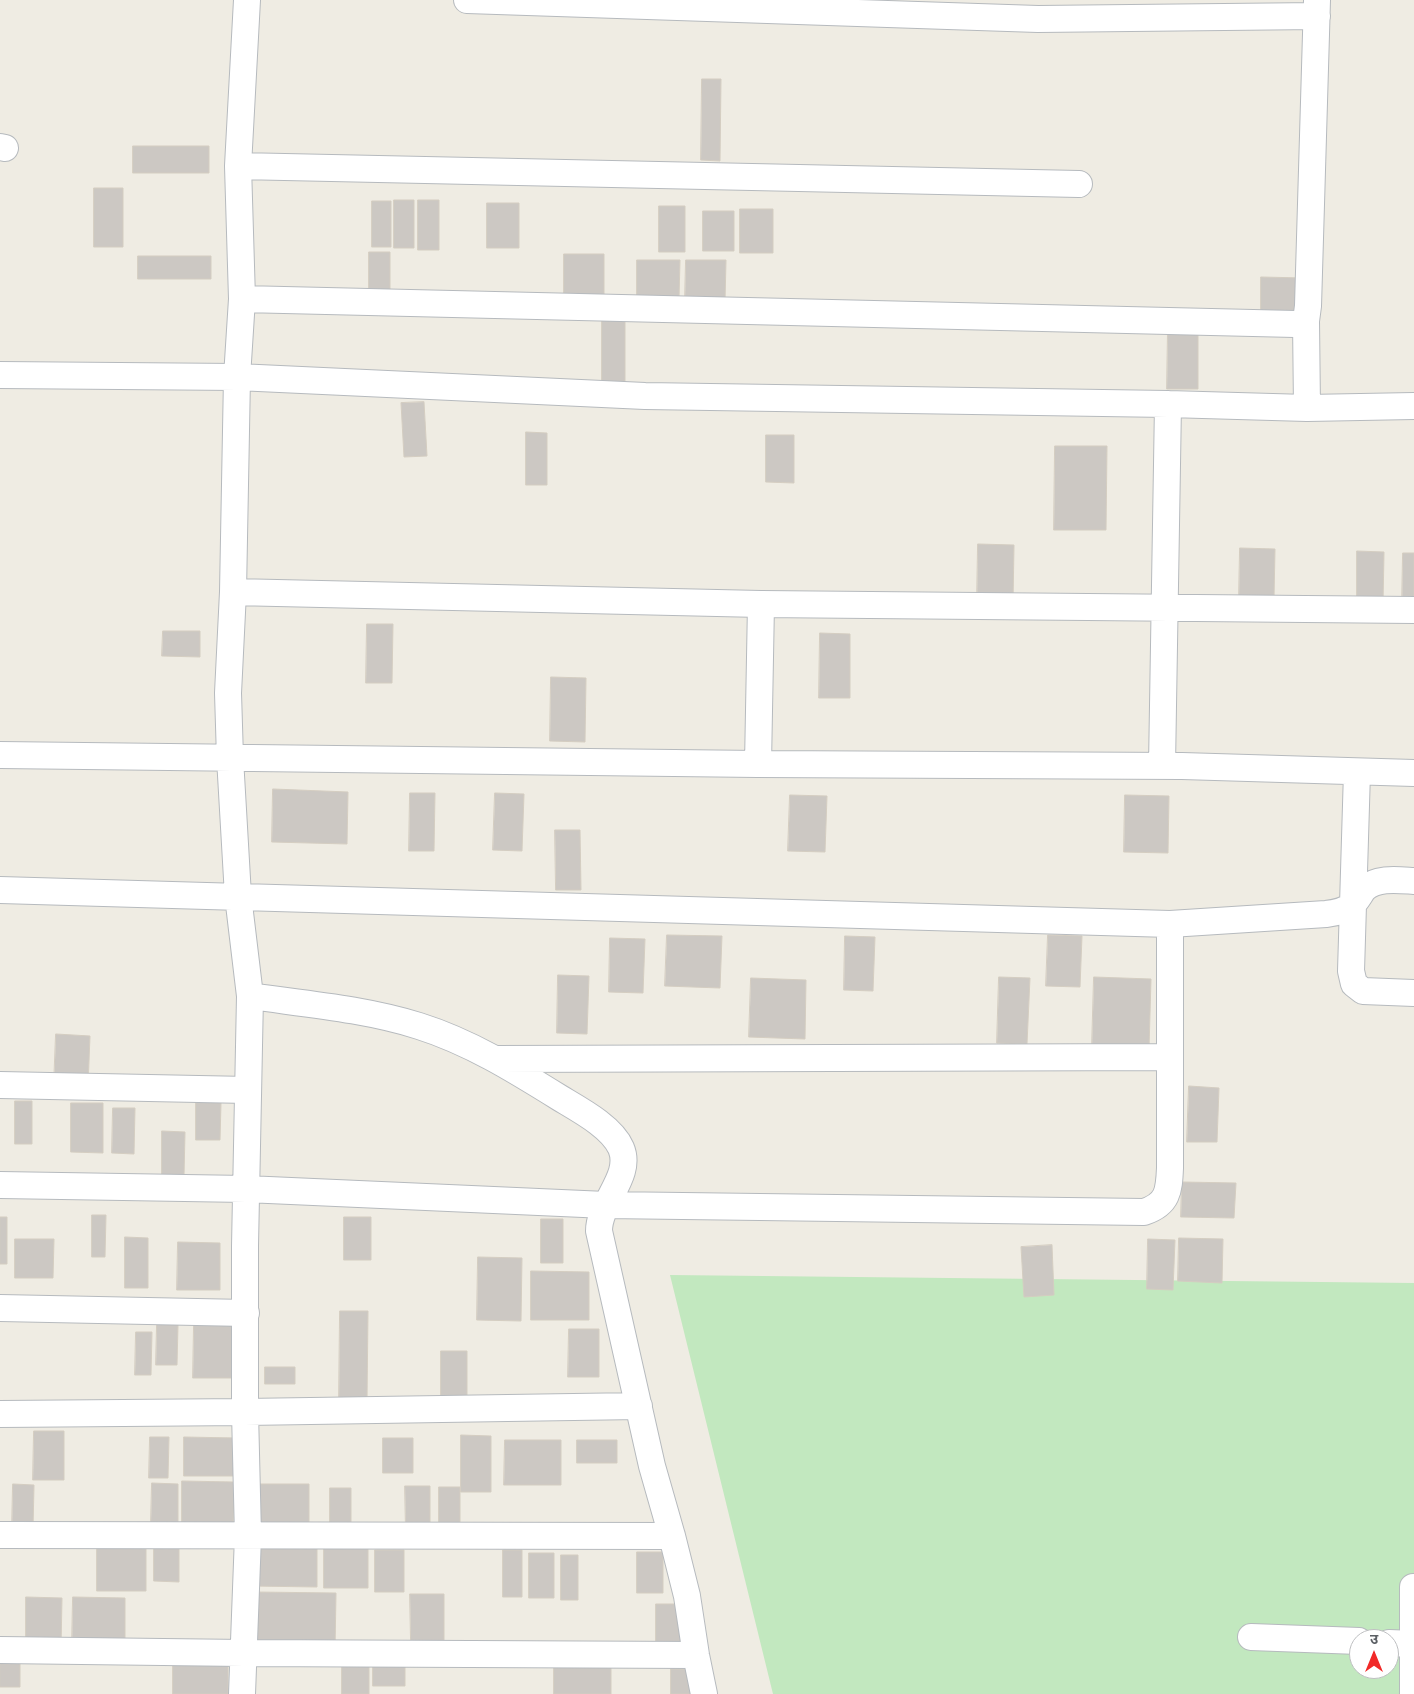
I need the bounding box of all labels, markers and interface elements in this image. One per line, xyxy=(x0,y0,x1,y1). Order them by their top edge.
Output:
north arrow xyxy=(1349,1629,1399,1679)
text: उ xyxy=(1370,1633,1378,1647)

